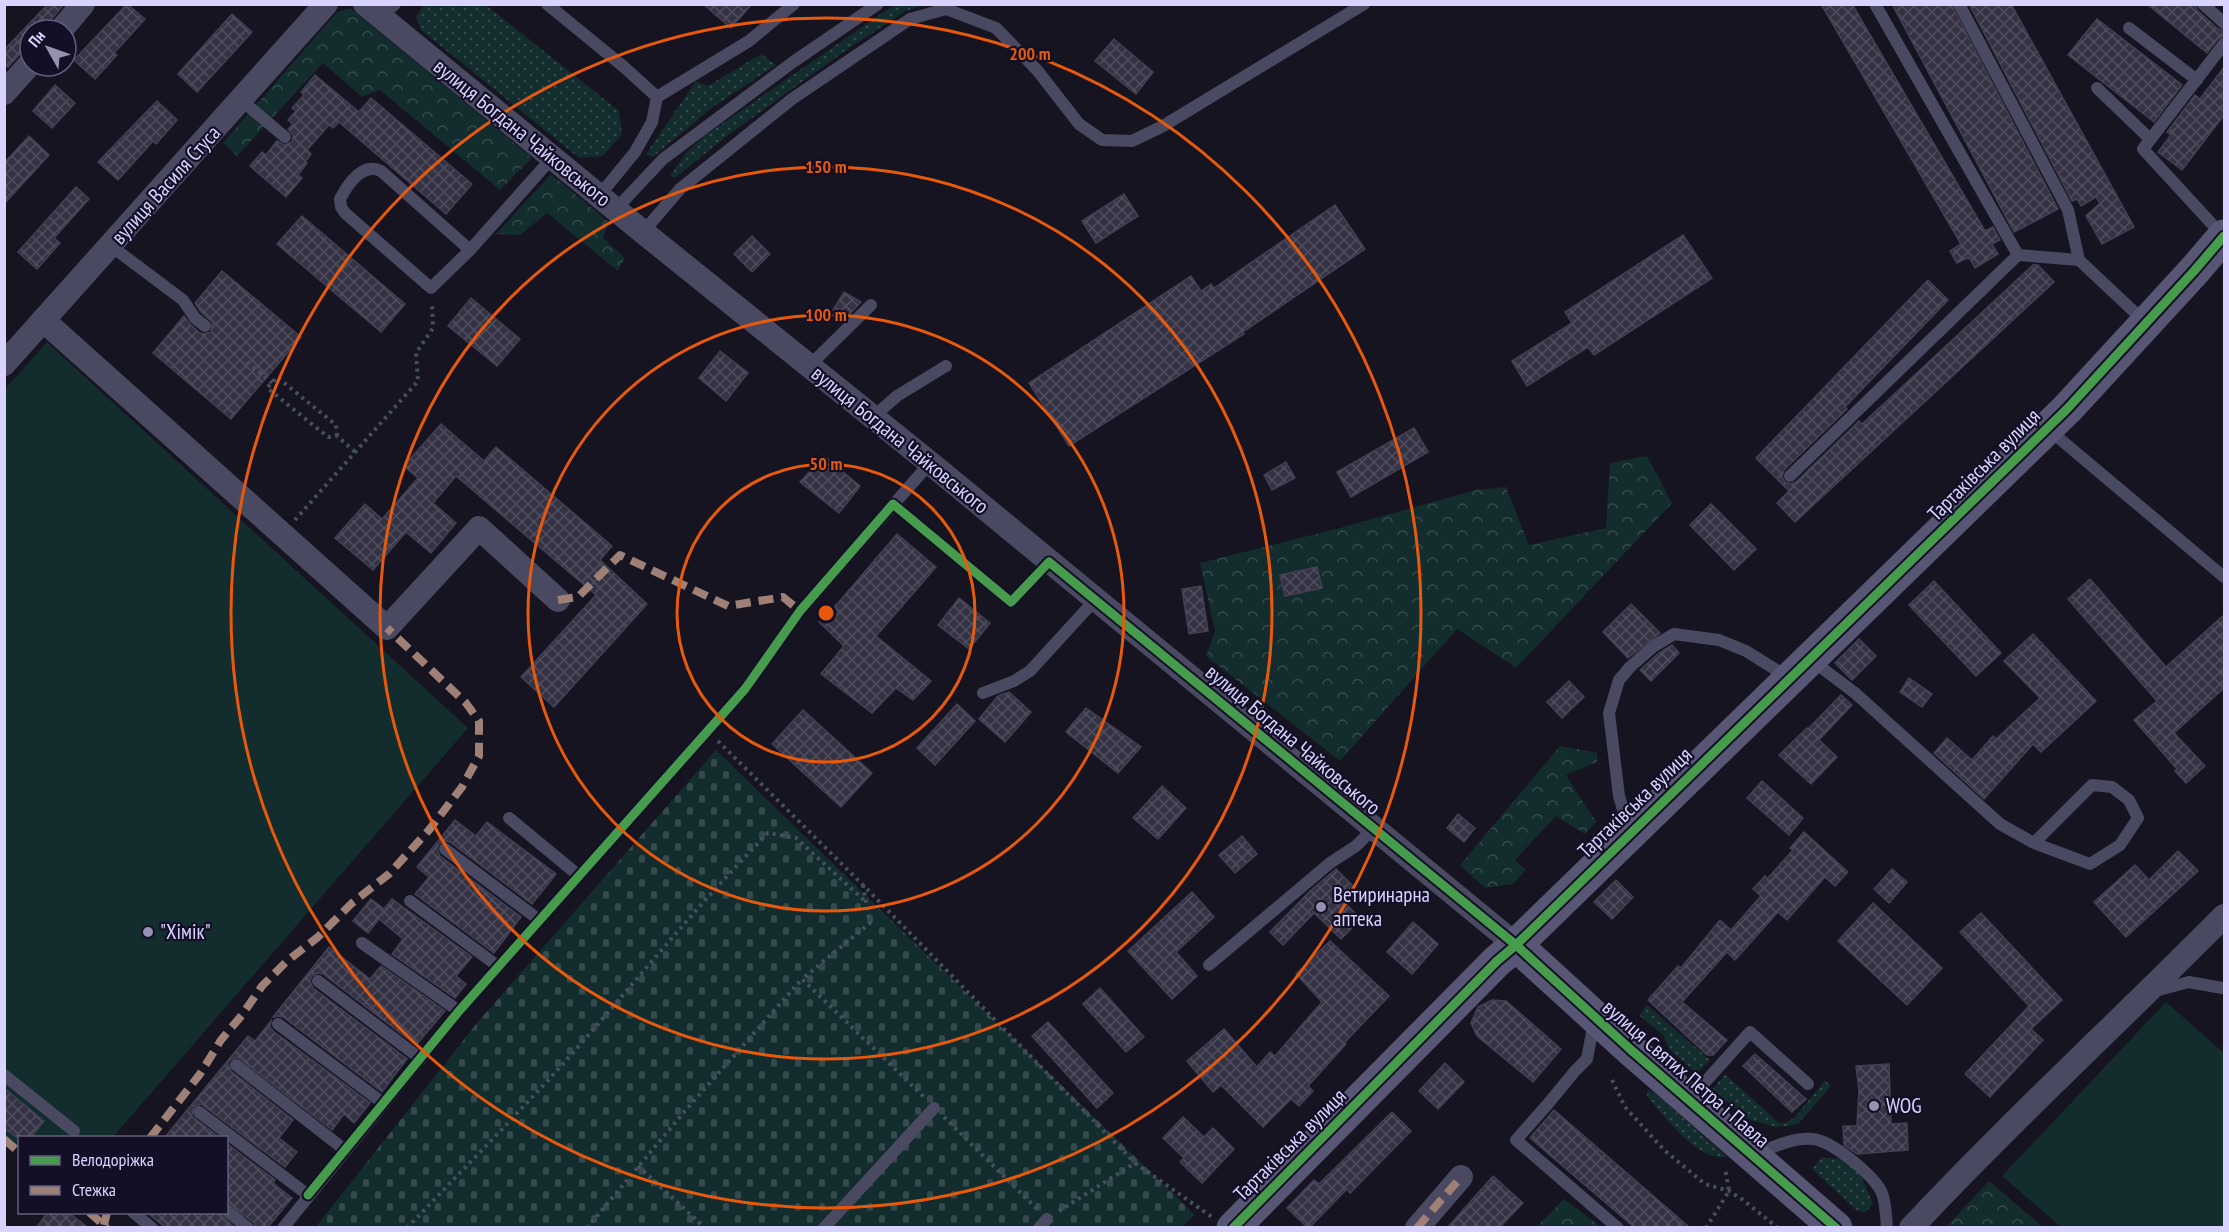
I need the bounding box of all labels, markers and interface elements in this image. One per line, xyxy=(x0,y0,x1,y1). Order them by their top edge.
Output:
north arrow xyxy=(18,18,78,78)
text: Пн xyxy=(24,26,49,51)
text: 200 m xyxy=(1009,42,1051,65)
street label: вулиця Богдана Чайковського xyxy=(428,53,616,212)
street label: вулиця Василя Стуса xyxy=(105,120,226,250)
text: 150 m xyxy=(805,155,847,178)
text: 100 m xyxy=(805,303,847,326)
street label: вулиця Богдана Чайковського xyxy=(806,360,994,519)
street label: Тартаківська вулиця xyxy=(1922,403,2046,527)
text: 50 m xyxy=(810,452,842,475)
centre of rings xyxy=(816,603,836,623)
street label: вулиця Богдана Чайковського xyxy=(1200,658,1386,821)
street label: Тартаківська вулиця xyxy=(1572,741,1698,864)
place label: Ветиринарна аптека xyxy=(1333,881,1430,932)
marker: Ветиринарна аптека xyxy=(1314,900,1328,914)
place label: "Хімік" xyxy=(160,918,211,945)
marker: "Хімік" xyxy=(141,925,155,939)
street label: вулиця Святих Петра і Павла xyxy=(1597,994,1776,1154)
street label: Тартаківська вулиця xyxy=(1228,1083,1352,1207)
place label: WOG xyxy=(1886,1092,1922,1119)
marker: WOG xyxy=(1867,1099,1881,1113)
legend xyxy=(18,1136,228,1214)
text: Велодоріжка xyxy=(72,1148,154,1171)
text: Стежка xyxy=(72,1178,116,1201)

